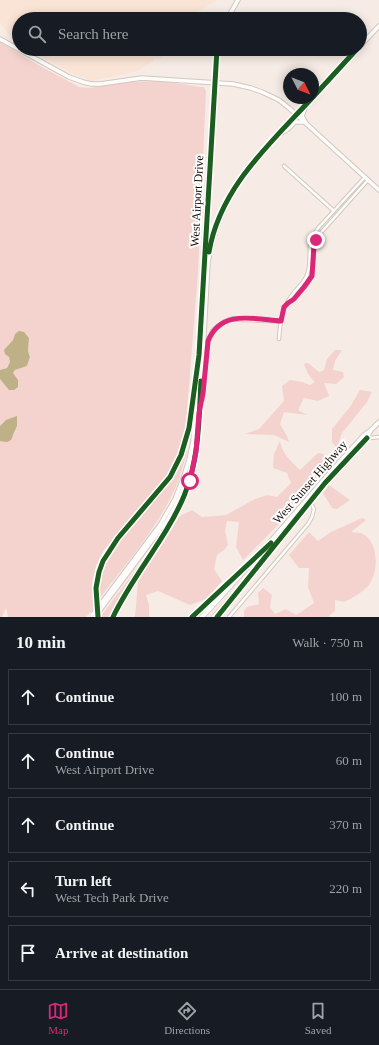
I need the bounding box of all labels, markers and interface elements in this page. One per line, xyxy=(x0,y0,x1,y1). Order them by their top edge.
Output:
search box xyxy=(12,12,367,56)
icon: search xyxy=(26,23,48,45)
text: Search here xyxy=(58,26,128,42)
north arrow xyxy=(283,68,319,104)
street label: West Airport Drive xyxy=(188,155,206,247)
route end xyxy=(307,231,325,249)
street label: West Sunset Highway xyxy=(270,438,350,526)
route start xyxy=(181,472,199,490)
text: 10 min xyxy=(16,633,66,652)
text: Walk · 750 m xyxy=(292,635,363,650)
icon: ahead xyxy=(17,686,39,708)
text: Continue xyxy=(55,689,114,705)
text: 100 m xyxy=(329,689,362,704)
text: Continue xyxy=(55,745,114,761)
icon: ahead xyxy=(17,750,39,772)
text: 60 m xyxy=(336,753,362,768)
text: West Airport Drive xyxy=(55,762,154,777)
icon: ahead xyxy=(17,814,39,836)
text: Continue xyxy=(55,817,114,833)
text: 370 m xyxy=(329,817,362,832)
text: Turn left xyxy=(55,873,112,889)
icon: left xyxy=(17,878,39,900)
text: 220 m xyxy=(329,881,362,896)
text: West Tech Park Drive xyxy=(55,890,169,905)
icon: arrive xyxy=(17,942,39,964)
text: Arrive at destination xyxy=(55,945,188,961)
tab: Map xyxy=(47,1000,69,1036)
tab: Directions xyxy=(164,1000,210,1036)
tab: Saved xyxy=(305,1000,332,1036)

